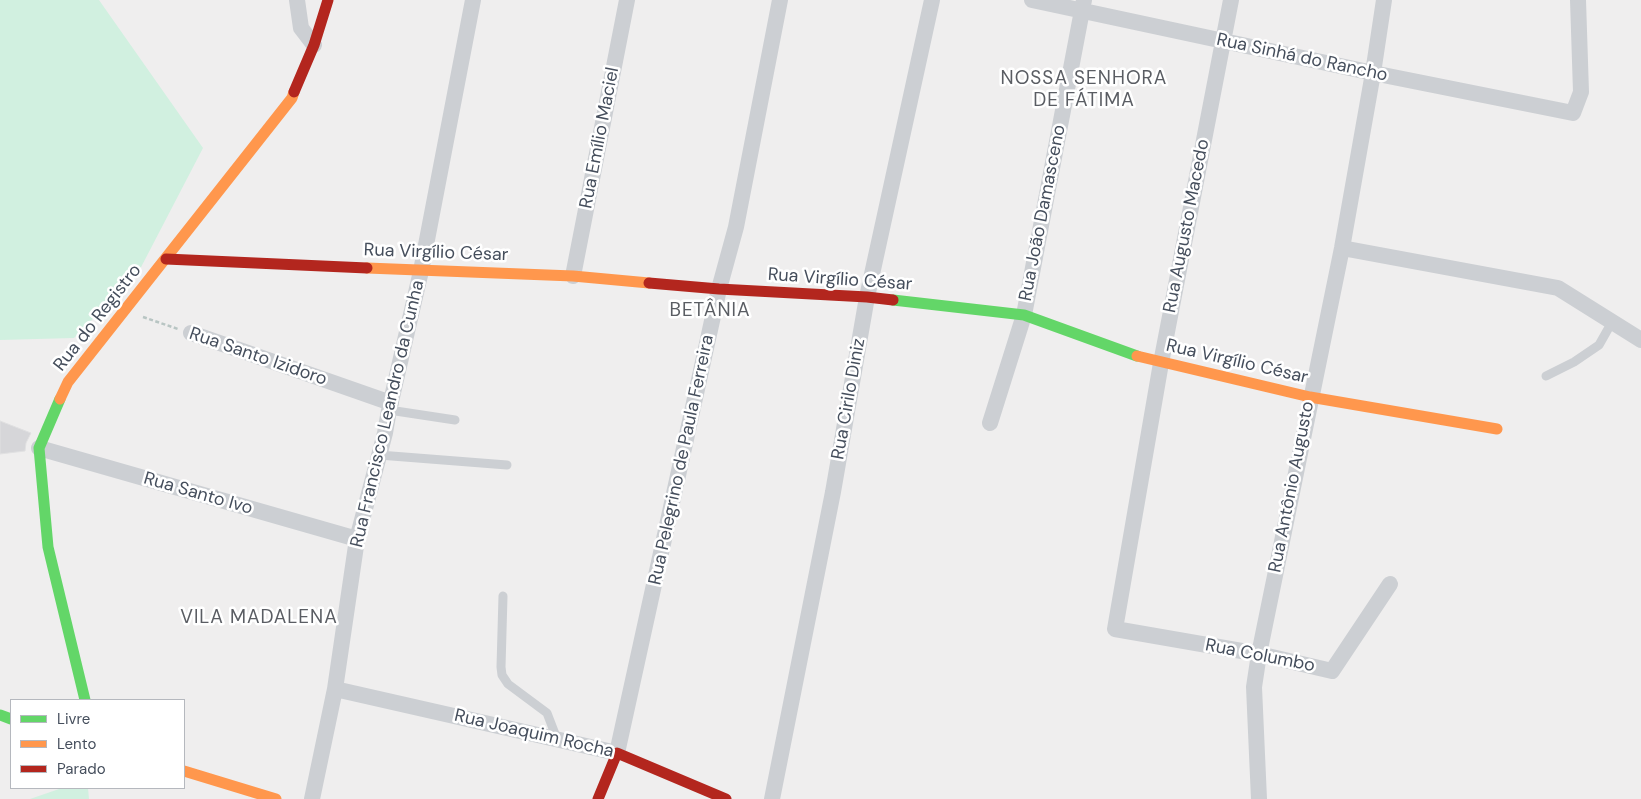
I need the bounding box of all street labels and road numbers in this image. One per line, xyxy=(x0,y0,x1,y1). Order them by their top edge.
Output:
street label: Rua Sinhá do Rancho xyxy=(1215,29,1389,87)
street label: Rua Emílio Maciel xyxy=(576,66,624,210)
street label: Rua João Damasceno xyxy=(1015,123,1071,303)
street label: Rua Augusto Macedo xyxy=(1160,137,1214,315)
street label: Rua Virgílio César xyxy=(363,240,509,266)
street label: Rua do Registro xyxy=(50,260,146,376)
street label: Rua Virgílio César xyxy=(767,264,913,296)
street label: Rua Francisco Leandro da Cunha xyxy=(347,278,429,550)
street label: Rua Santo Izidoro xyxy=(186,323,330,391)
street label: Rua Pelegrino de Paula Ferreira xyxy=(645,333,719,587)
street label: Rua Virgílio César xyxy=(1164,335,1310,389)
street label: Rua Cirilo Diniz xyxy=(828,337,870,461)
street label: Rua Antônio Augusto xyxy=(1265,400,1319,574)
street label: Rua Santo Ivo xyxy=(141,468,255,520)
street label: Rua Columbo xyxy=(1203,635,1317,677)
street label: Rua Joaquim Rocha xyxy=(452,705,616,763)

